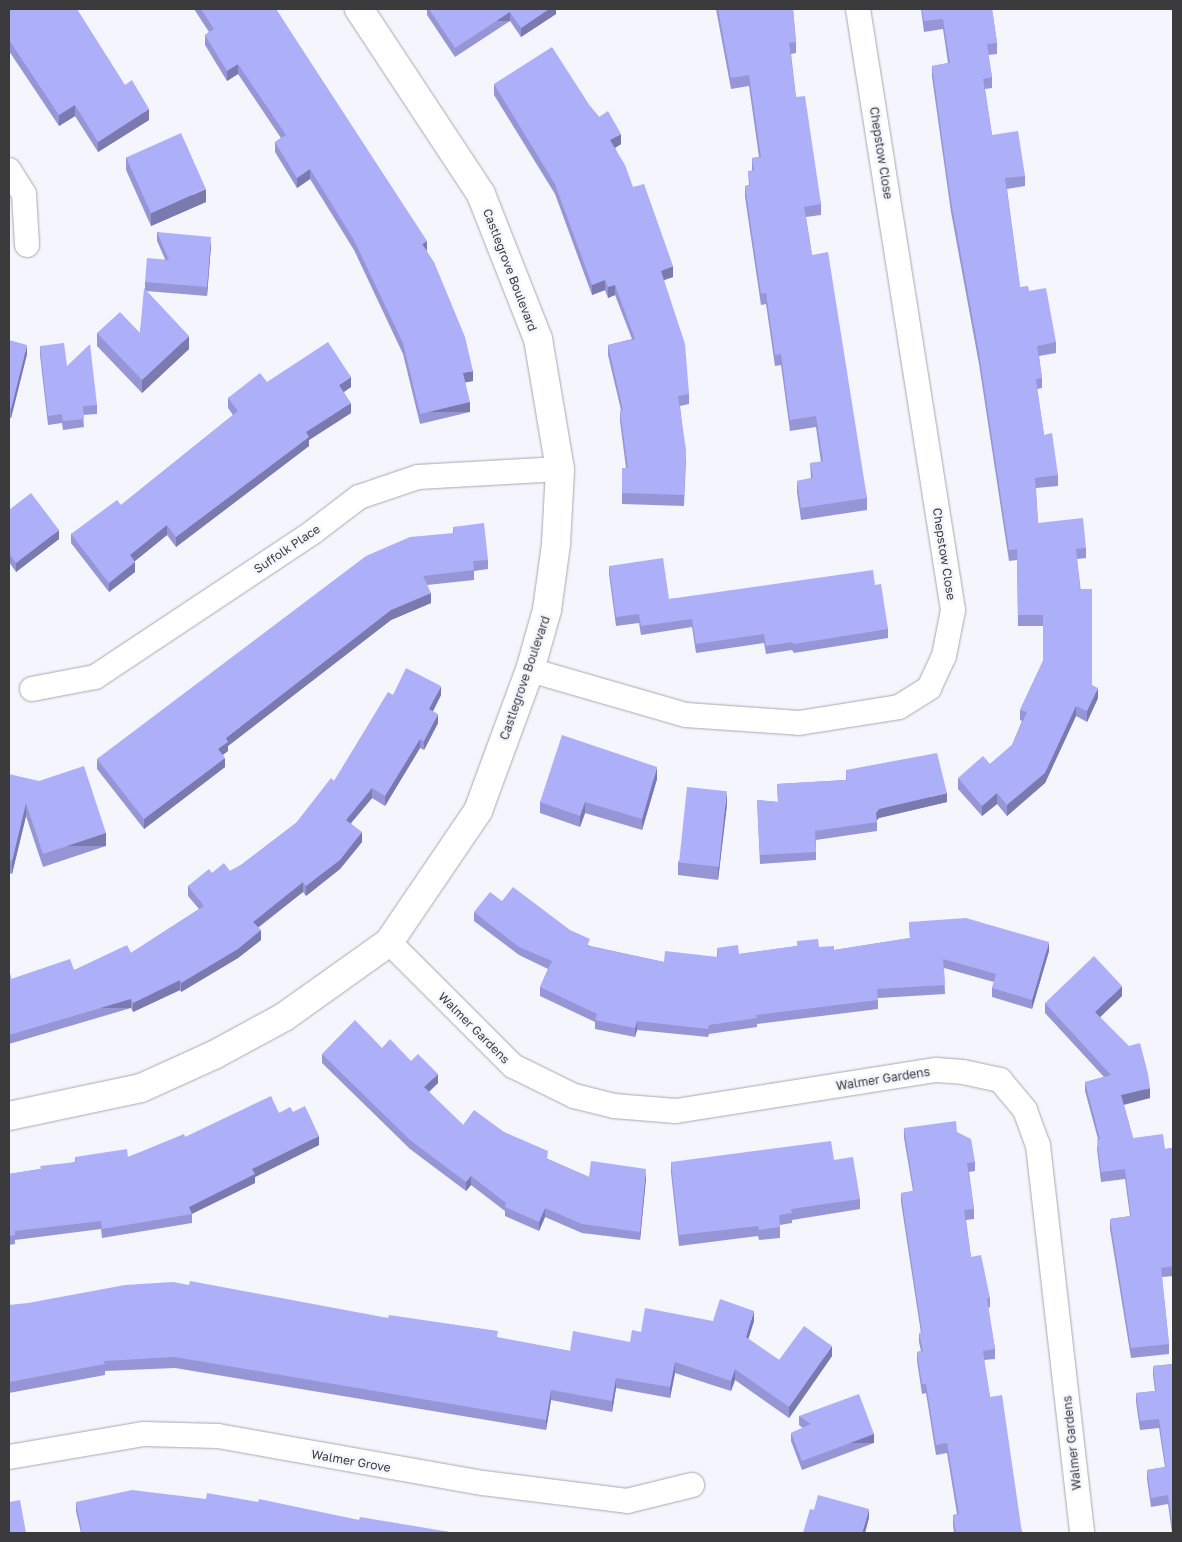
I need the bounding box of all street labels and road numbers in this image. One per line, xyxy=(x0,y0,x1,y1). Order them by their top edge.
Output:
street label: Chepstow Close xyxy=(867,106,895,200)
street label: Castlegrove Boulevard xyxy=(480,207,540,333)
street label: Chepstow Close xyxy=(930,507,958,601)
street label: Suffolk Place xyxy=(251,522,323,576)
street label: Castlegrove Boulevard xyxy=(497,614,553,742)
street label: Walmer Gardens xyxy=(435,989,513,1067)
street label: Walmer Gardens xyxy=(835,1064,931,1094)
street label: Walmer Gardens xyxy=(1060,1395,1084,1491)
street label: Walmer Grove xyxy=(310,1447,392,1475)

